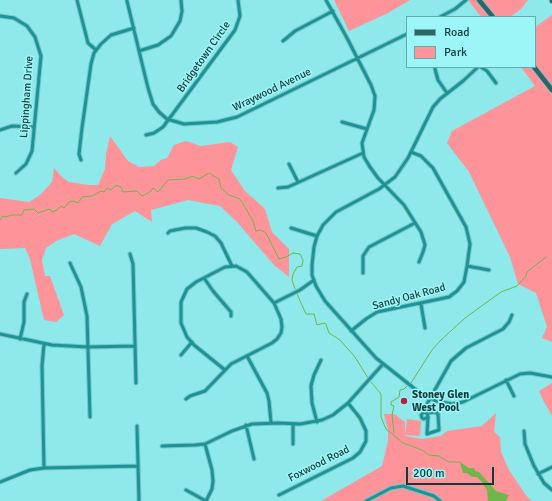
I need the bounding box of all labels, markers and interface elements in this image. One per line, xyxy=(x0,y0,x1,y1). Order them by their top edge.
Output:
legend xyxy=(406,16,536,68)
street label: Bridgetown Circle xyxy=(175,19,233,95)
text: Road xyxy=(444,25,470,40)
text: Park xyxy=(444,45,467,60)
street label: Lippingham Drive xyxy=(18,55,36,139)
street label: Wraywood Avenue xyxy=(231,65,313,115)
street label: Sandy Oak Road xyxy=(371,281,447,313)
place label: Stoney Glen West Pool xyxy=(412,388,469,414)
marker: Stoney Glen West Pool xyxy=(399,396,409,406)
street label: Foxwood Road xyxy=(286,443,352,485)
scale bar xyxy=(408,459,496,485)
text: 200 m xyxy=(413,466,445,481)

